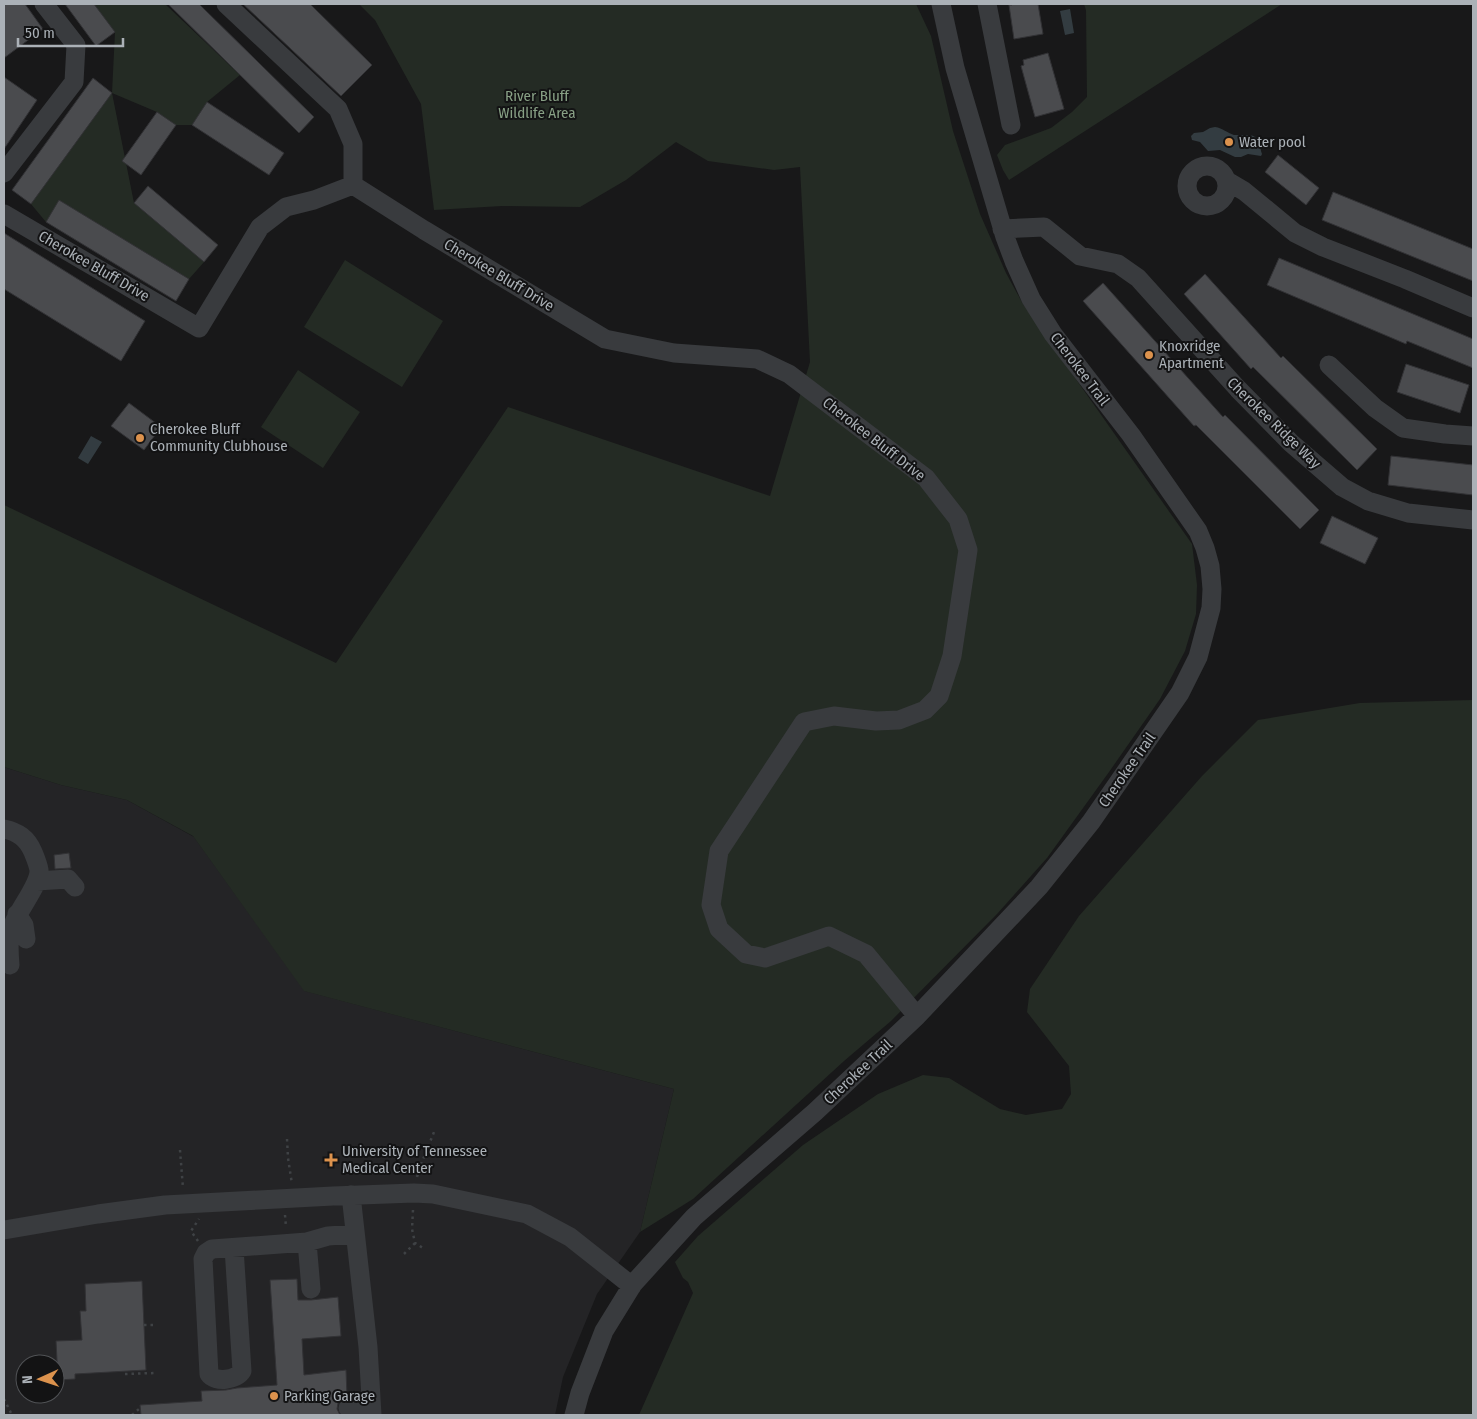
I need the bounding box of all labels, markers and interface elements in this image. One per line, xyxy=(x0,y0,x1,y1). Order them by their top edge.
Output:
scale bar xyxy=(18,15,122,47)
text: 50 m xyxy=(25,24,55,42)
park label: River Bluff Wildlife Area xyxy=(498,87,576,122)
place label: Water pool xyxy=(1239,133,1306,151)
marker: Water pool xyxy=(1223,136,1235,148)
street label: Cherokee Bluff Drive xyxy=(35,227,153,305)
street label: Cherokee Bluff Drive xyxy=(441,235,557,315)
street label: Cherokee Trail xyxy=(1047,329,1113,409)
place label: Knoxridge Apartment xyxy=(1159,337,1224,372)
marker: Knoxridge Apartment xyxy=(1143,349,1155,361)
street label: Cherokee Ridge Way xyxy=(1223,374,1325,472)
street label: Cherokee Bluff Drive xyxy=(819,393,929,485)
place label: Cherokee Bluff Community Clubhouse xyxy=(150,420,288,455)
marker: Cherokee Bluff Community Clubhouse xyxy=(134,432,146,444)
street label: Cherokee Trail xyxy=(1095,729,1159,811)
street label: Cherokee Trail xyxy=(820,1036,896,1108)
place label: University of Tennessee Medical Center xyxy=(342,1142,487,1177)
marker: University of Tennessee Medical Center xyxy=(324,1153,338,1167)
north arrow xyxy=(15,1354,65,1404)
text: N xyxy=(19,1375,36,1384)
place label: Parking Garage xyxy=(284,1387,375,1405)
marker: Parking Garage xyxy=(268,1390,280,1402)

